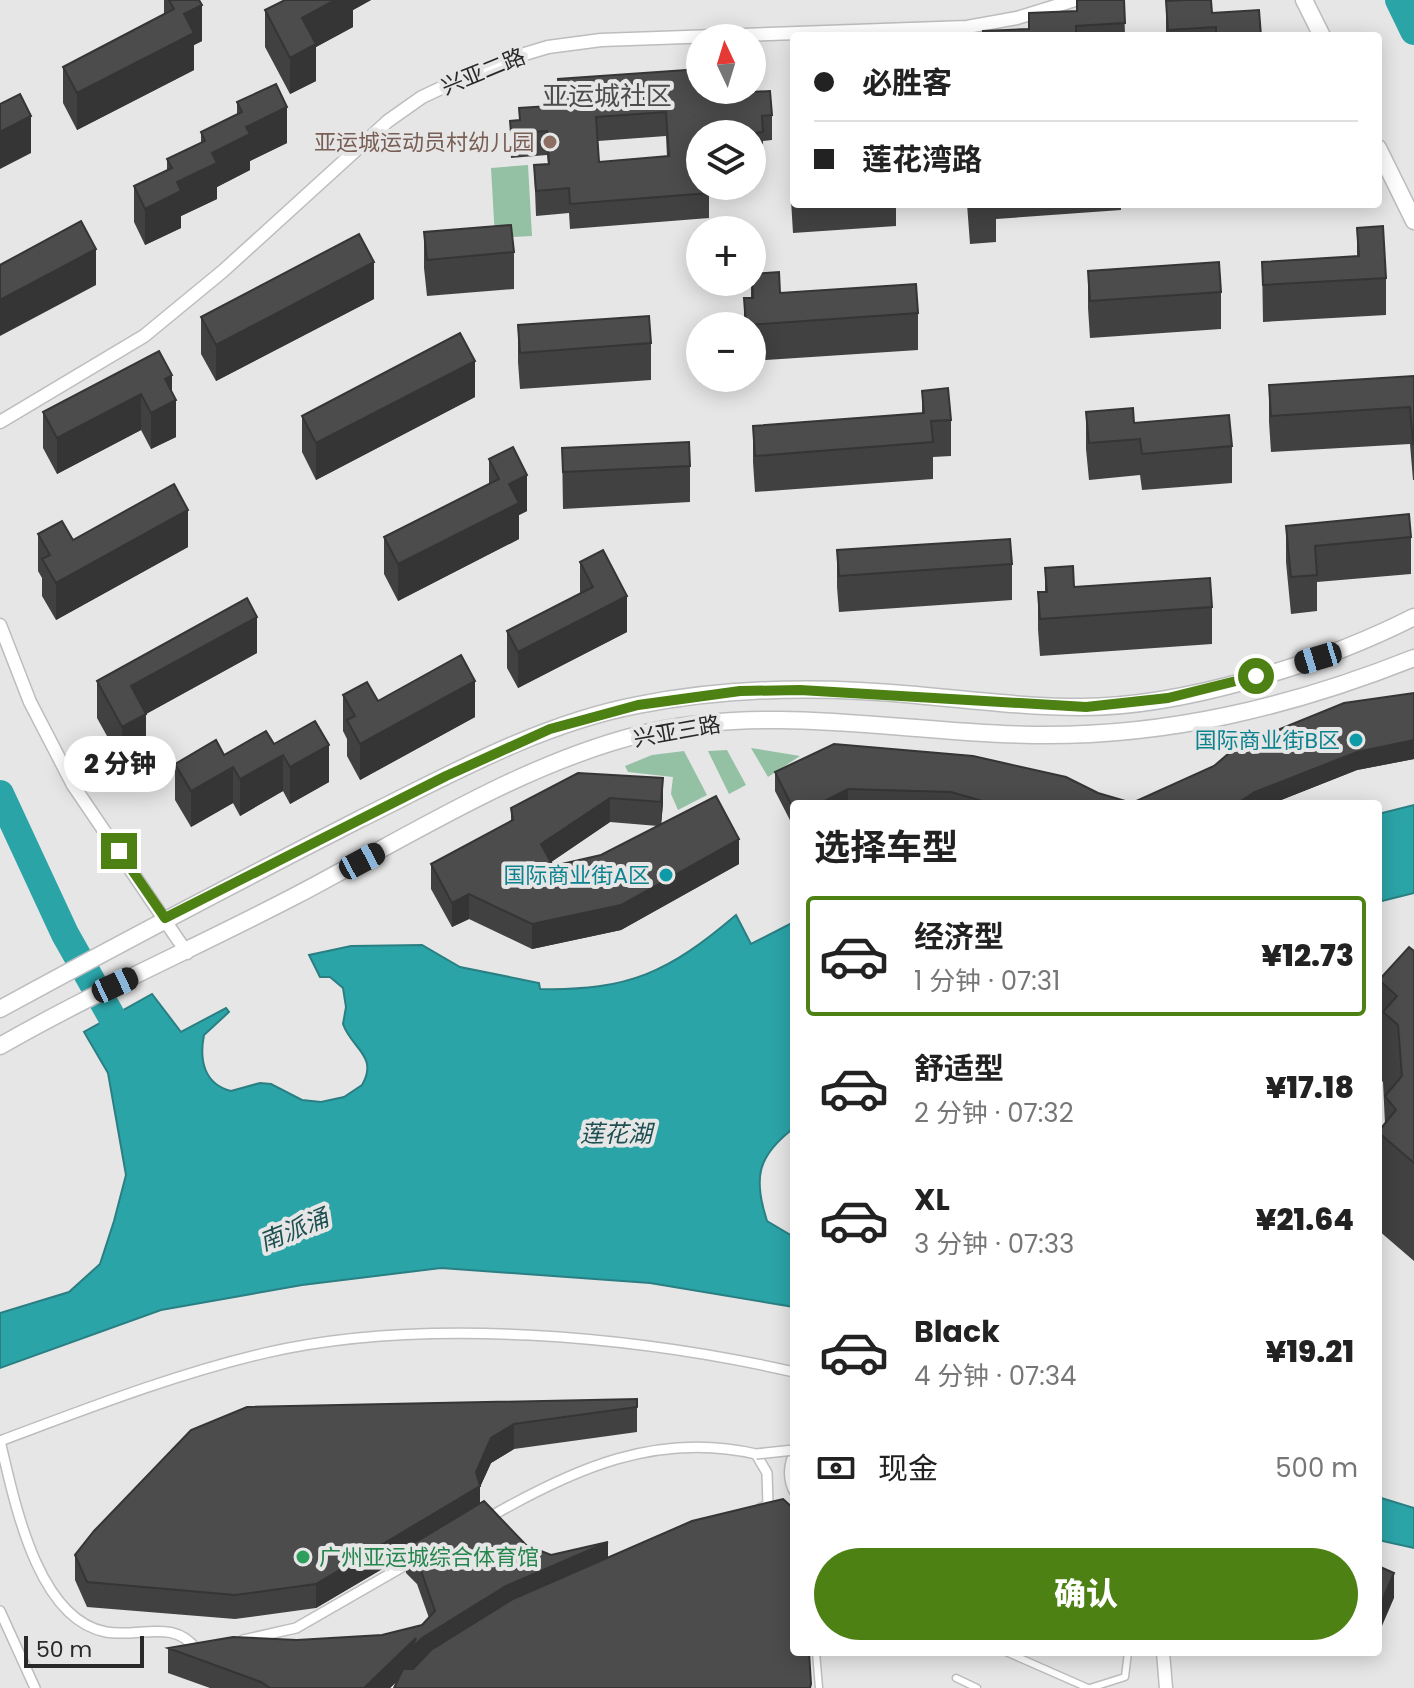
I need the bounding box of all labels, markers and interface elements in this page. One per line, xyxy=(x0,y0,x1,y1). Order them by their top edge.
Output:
north arrow xyxy=(686,24,766,104)
map controls xyxy=(686,24,766,392)
street label: 兴亚二路 xyxy=(437,41,530,102)
text: 必胜客 xyxy=(862,61,952,104)
district label: 亚运城社区 xyxy=(542,78,672,114)
button: layers xyxy=(686,120,766,200)
place label: 亚运城运动员村幼儿园 xyxy=(314,127,534,158)
marker: 亚运城运动员村幼儿园 xyxy=(541,133,559,151)
text: 莲花湾路 xyxy=(862,138,982,181)
button: + xyxy=(686,216,766,296)
button: − xyxy=(686,312,766,392)
car xyxy=(1292,640,1344,676)
route start xyxy=(1238,658,1274,694)
street label: 兴亚三路 xyxy=(631,709,723,754)
place label: 国际商业街B区 xyxy=(1195,725,1340,756)
marker: 国际商业街B区 xyxy=(1347,731,1365,749)
callout: 2 分钟 xyxy=(63,735,175,791)
text: 2 分钟 xyxy=(84,746,156,782)
text: 选择车型 xyxy=(814,822,958,873)
route end xyxy=(101,833,137,869)
car xyxy=(335,839,389,883)
place label: 国际商业街A区 xyxy=(503,860,650,891)
marker: 国际商业街A区 xyxy=(657,866,675,884)
text: 经济型 xyxy=(914,915,1004,958)
icon: car xyxy=(818,920,890,992)
text: ¥12.73 xyxy=(1261,934,1354,977)
text: 1 分钟 · 07:31 xyxy=(914,963,1060,999)
car xyxy=(88,964,142,1006)
text: 舒适型 xyxy=(914,1047,1004,1090)
icon: car xyxy=(818,1052,890,1124)
text: ¥17.18 xyxy=(1265,1066,1354,1109)
text: 2 分钟 · 07:32 xyxy=(914,1095,1074,1131)
water label: 莲花湖 xyxy=(580,1117,656,1150)
text: XL xyxy=(914,1178,950,1221)
icon: car xyxy=(818,1184,890,1256)
text: ¥21.64 xyxy=(1255,1198,1354,1241)
water label: 南派涌 xyxy=(254,1200,336,1258)
text: 3 分钟 · 07:33 xyxy=(914,1226,1074,1262)
text: Black xyxy=(914,1310,1000,1353)
icon: car xyxy=(818,1316,890,1388)
text: ¥19.21 xyxy=(1265,1330,1354,1373)
text: 4 分钟 · 07:34 xyxy=(914,1358,1076,1394)
icon: cash xyxy=(814,1446,858,1490)
text: 现金 xyxy=(878,1447,938,1490)
text: 500 m xyxy=(1275,1450,1358,1486)
place label: 广州亚运城综合体育馆 xyxy=(319,1542,539,1573)
marker: 广州亚运城综合体育馆 xyxy=(294,1548,312,1566)
button: 确认 xyxy=(814,1548,1358,1640)
scale bar xyxy=(24,1632,144,1668)
text: 50 m xyxy=(36,1634,92,1665)

